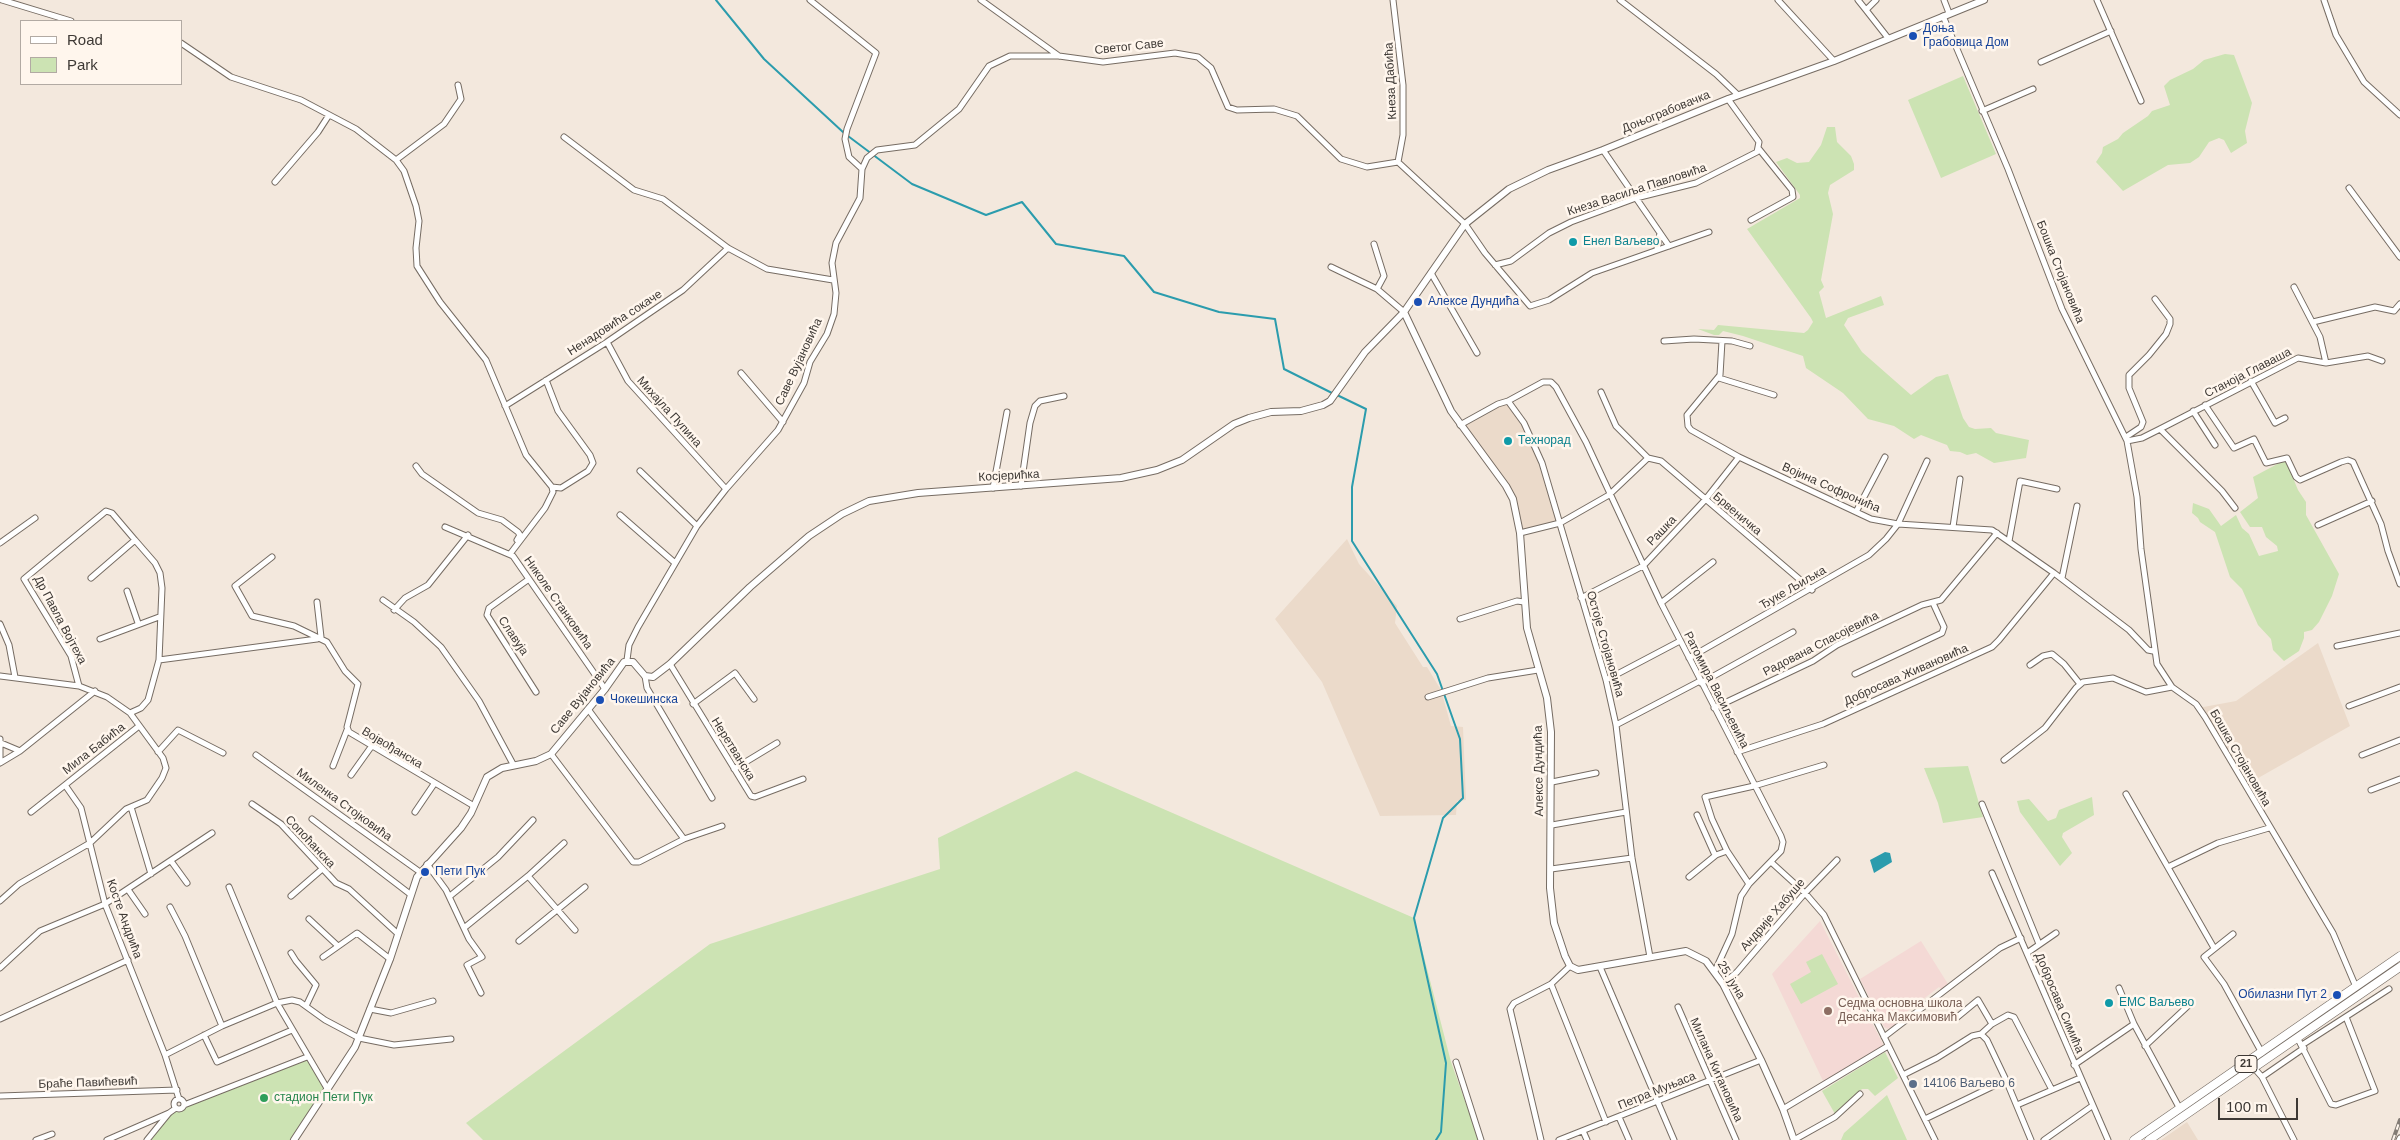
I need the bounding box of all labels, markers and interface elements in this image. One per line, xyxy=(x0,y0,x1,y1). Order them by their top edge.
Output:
legend xyxy=(20,20,182,85)
place label: Доња Грабовица Дом xyxy=(1923,22,2009,50)
marker: Доња Грабовица Дом xyxy=(1907,30,1919,42)
text: Road xyxy=(67,31,103,48)
street label: Светог Саве xyxy=(1094,36,1164,58)
street label: Кнеза Дабића xyxy=(1382,42,1400,120)
text: Park xyxy=(67,56,98,73)
street label: Доњограбовачка xyxy=(1620,88,1712,136)
street label: Кнеза Васиља Павловића xyxy=(1566,161,1708,219)
street label: Бошка Стојановића xyxy=(2033,219,2087,325)
place label: Енел Ваљево xyxy=(1583,235,1659,249)
marker: Енел Ваљево xyxy=(1567,236,1579,248)
street label: Ненадовића сокаче xyxy=(565,287,665,359)
place label: Алексе Дундића xyxy=(1428,295,1519,309)
marker: Алексе Дундића xyxy=(1412,296,1424,308)
street label: Саве Вујановића xyxy=(772,316,826,408)
street label: Станоја Главаша xyxy=(2202,345,2294,401)
street label: Михајла Пупина xyxy=(634,374,704,450)
place label: Технорад xyxy=(1518,434,1571,448)
marker: Технорад xyxy=(1502,435,1514,447)
street label: Војина Софронића xyxy=(1780,460,1882,516)
street label: Косјерићка xyxy=(978,467,1040,485)
street label: Брвеничка xyxy=(1710,489,1764,539)
street label: Рашка xyxy=(1644,513,1680,549)
street label: Николе Станковића xyxy=(521,554,595,652)
street label: Ђуке Љиљка xyxy=(1757,563,1829,613)
street label: Др Павла Војтеха xyxy=(31,573,89,667)
street label: Остоје Стојановића xyxy=(1583,589,1627,699)
street label: Радована Спасојевића xyxy=(1761,609,1881,679)
street label: Славуја xyxy=(495,614,531,658)
street label: Ратомира Васиљевића xyxy=(1680,629,1752,751)
street label: Добросава Живановића xyxy=(1842,641,1970,709)
street label: Саве Вујановића xyxy=(548,655,618,737)
place label: Чокешинска xyxy=(610,693,678,707)
marker: Чокешинска xyxy=(594,694,606,706)
street label: Бошка Стојановића xyxy=(2206,707,2274,809)
street label: Неретванска xyxy=(708,715,758,783)
street label: Мила Бабића xyxy=(60,720,128,778)
street label: Војвођанска xyxy=(359,724,425,772)
street label: Алексе Дундића xyxy=(1531,725,1547,817)
street label: Миленка Стојковића xyxy=(294,766,394,844)
street label: Сопоћанска xyxy=(282,813,338,871)
place label: Пети Пук xyxy=(435,865,485,879)
marker: Пети Пук xyxy=(419,866,431,878)
street label: Андрије Хабуше xyxy=(1738,876,1808,954)
street label: Косте Андрића xyxy=(103,877,145,961)
street label: Добросава Симића xyxy=(2031,951,2087,1055)
street label: 25. јуна xyxy=(1714,958,1748,1002)
place label: Обилазни Пут 2 xyxy=(2238,988,2327,1002)
marker: Обилазни Пут 2 xyxy=(2331,989,2343,1001)
place label: ЕМС Ваљево xyxy=(2119,996,2194,1010)
place label: Седма основна школа Десанка Максимовић xyxy=(1838,997,1962,1025)
marker: ЕМС Ваљево xyxy=(2103,997,2115,1009)
marker: Седма основна школа Десанка Максимовић xyxy=(1822,1005,1834,1017)
street label: Милана Китановића xyxy=(1687,1016,1745,1124)
road number: 21 xyxy=(2235,1056,2257,1072)
street label: Петра Муњаса xyxy=(1616,1069,1698,1113)
street label: Браће Павићевић xyxy=(38,1074,138,1092)
place label: 14106 Ваљево 6 xyxy=(1923,1077,2015,1091)
marker: 14106 Ваљево 6 xyxy=(1907,1078,1919,1090)
scale bar xyxy=(2220,1088,2300,1120)
place label: стадион Пети Пук xyxy=(274,1091,373,1105)
marker: стадион Пети Пук xyxy=(258,1092,270,1104)
text: 100 m xyxy=(2226,1098,2268,1115)

